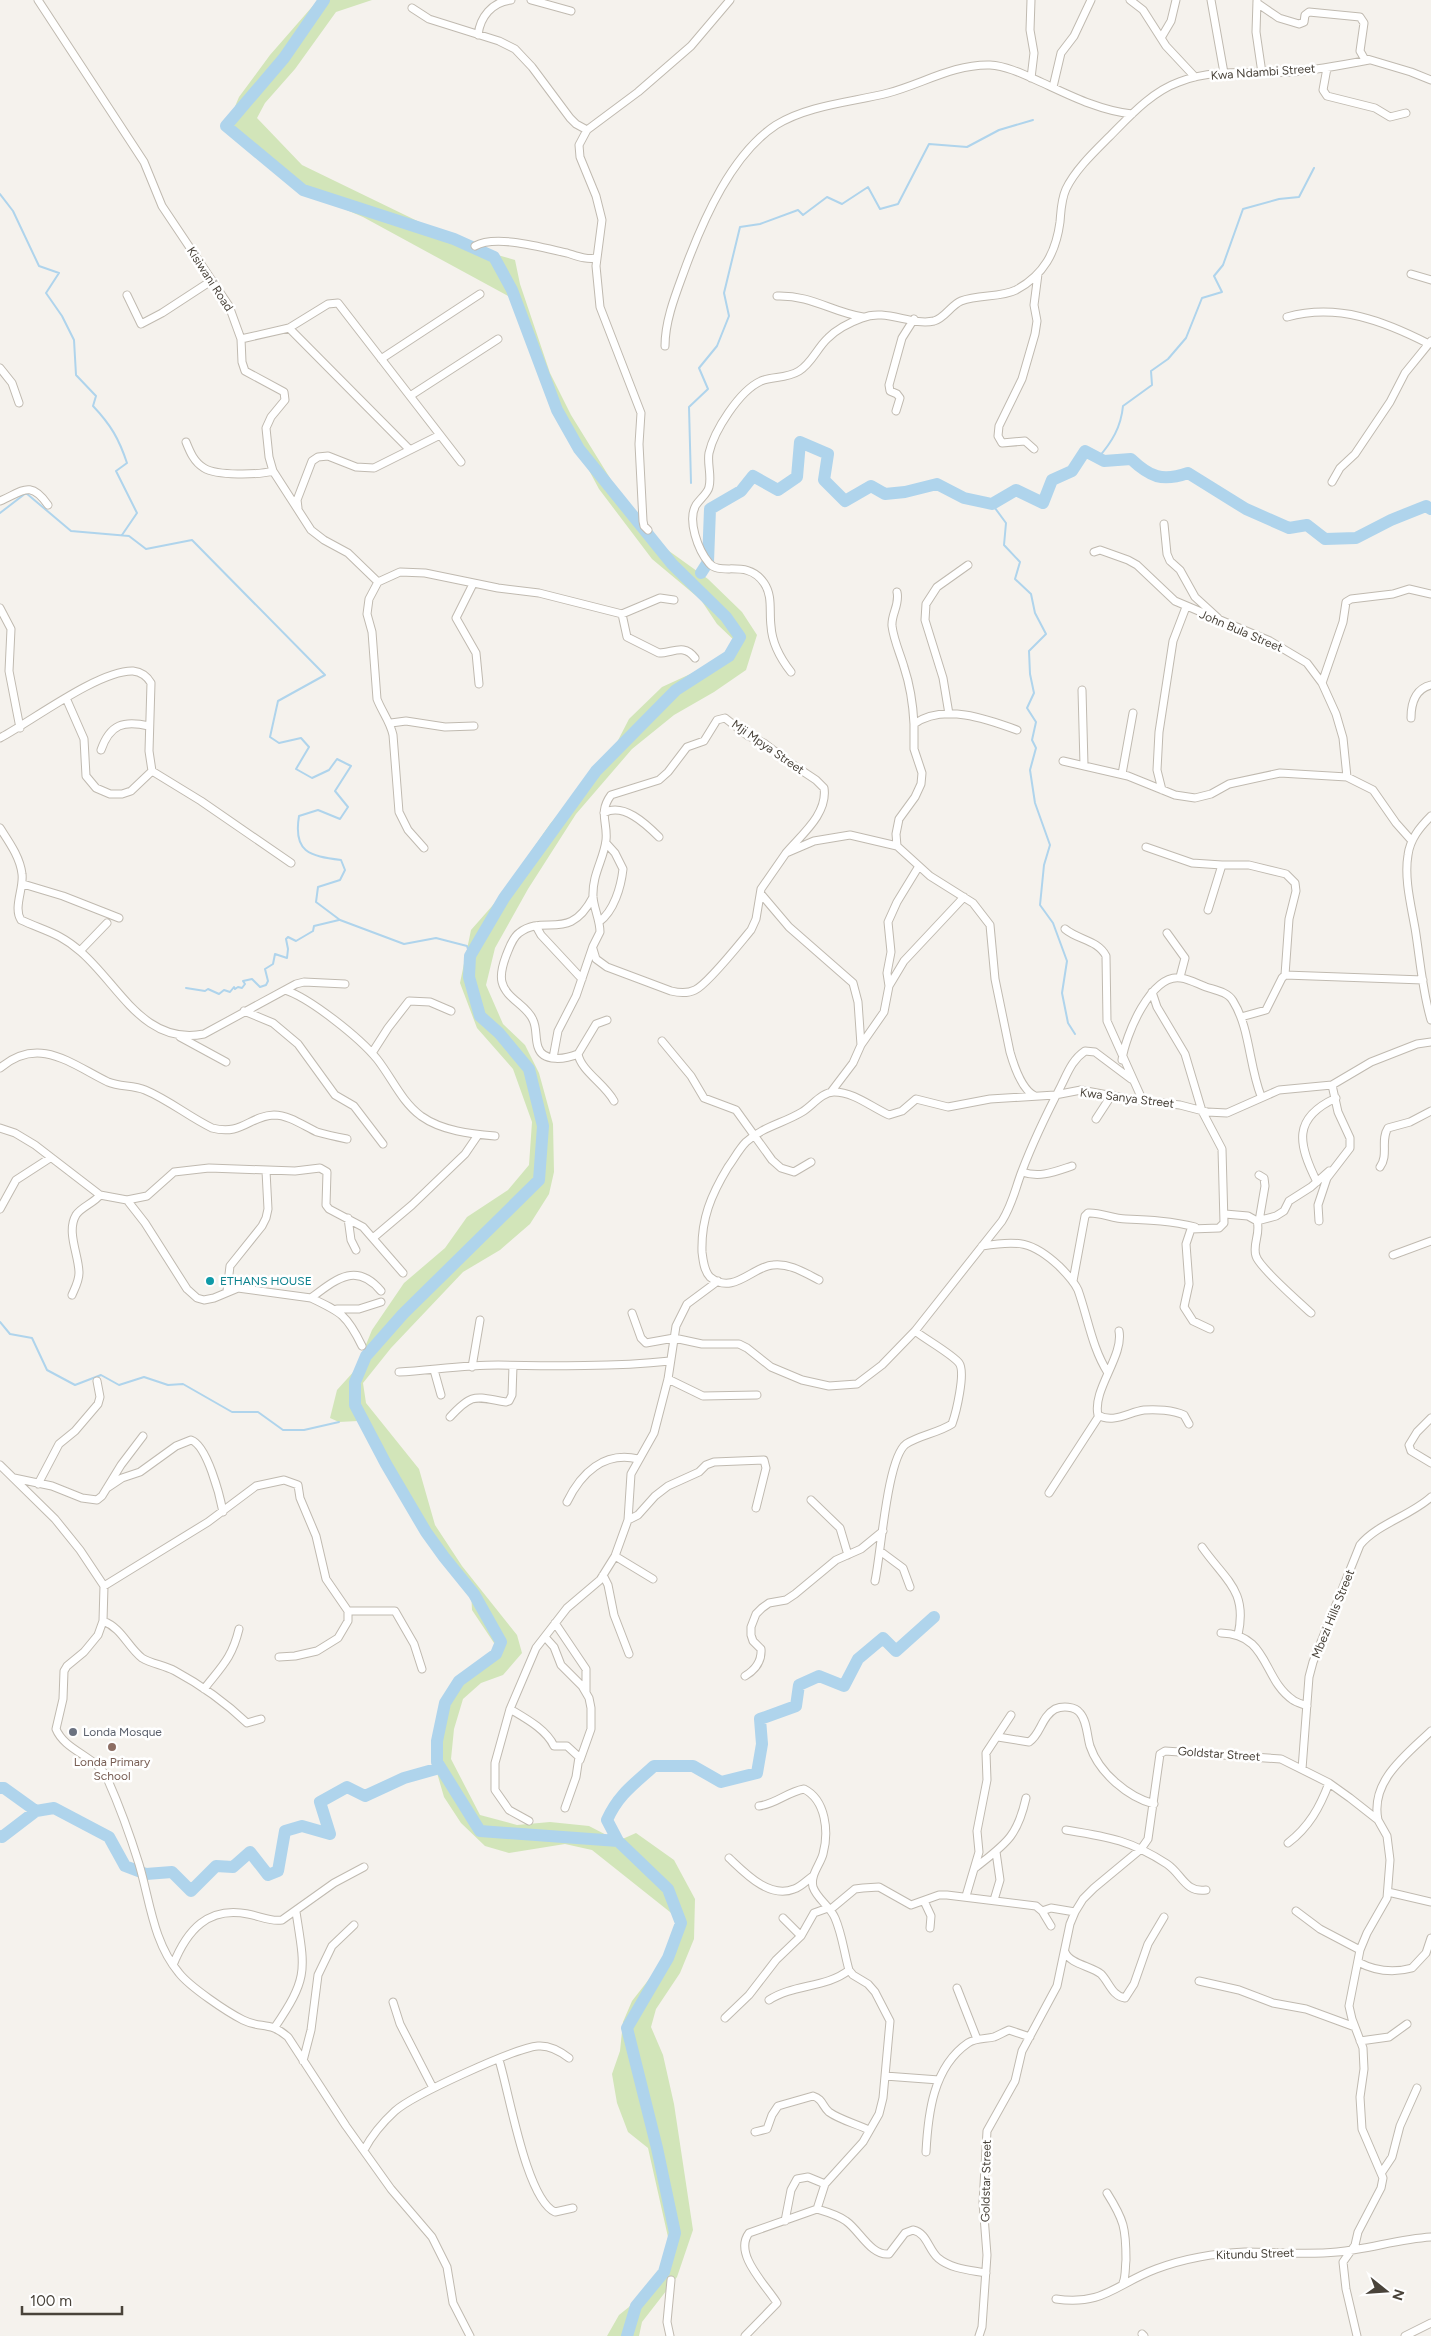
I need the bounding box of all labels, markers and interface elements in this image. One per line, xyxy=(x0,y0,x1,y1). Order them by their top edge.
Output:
street label: Kwa Ndambi Street xyxy=(1210,61,1316,83)
street label: Kisiwani Road xyxy=(184,244,236,314)
street label: John Bula Street xyxy=(1197,607,1285,655)
street label: Mji Mpya Street xyxy=(729,717,807,777)
street label: Kwa Sanya Street xyxy=(1079,1085,1175,1111)
place label: ETHANS HOUSE xyxy=(220,1274,312,1288)
marker: ETHANS HOUSE xyxy=(204,1275,216,1287)
street label: Mbezi Hills Street xyxy=(1309,1567,1357,1660)
place label: Londa Mosque xyxy=(83,1725,162,1739)
marker: Londa Mosque xyxy=(67,1726,79,1738)
marker: Londa Primary School xyxy=(106,1741,118,1753)
street label: Goldstar Street xyxy=(1177,1744,1261,1764)
place label: Londa Primary School xyxy=(74,1755,151,1783)
street label: Goldstar Street xyxy=(978,2139,994,2222)
street label: Kitundu Street xyxy=(1216,2246,1295,2262)
north arrow xyxy=(1361,2266,1411,2316)
scale bar xyxy=(22,2284,122,2316)
text: N xyxy=(1388,2287,1408,2302)
text: 100 m xyxy=(30,2292,72,2310)

